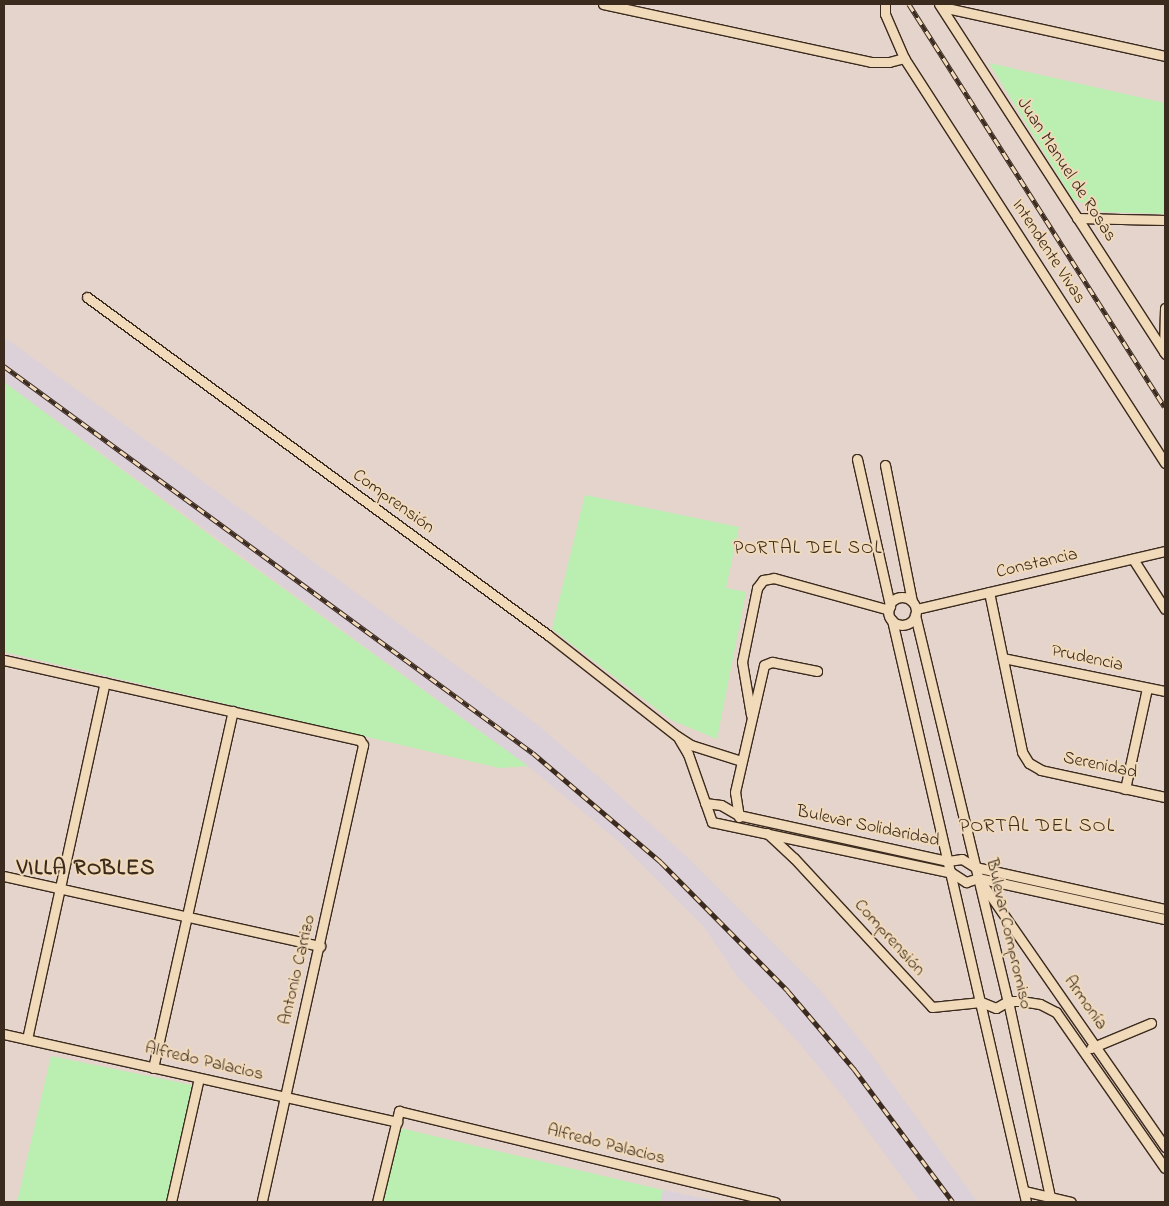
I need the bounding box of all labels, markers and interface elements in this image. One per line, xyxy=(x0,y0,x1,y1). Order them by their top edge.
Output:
street label: Juan Manuel de Rosas xyxy=(1011,94,1121,246)
street label: Intendente Vivas xyxy=(1006,196,1090,308)
street label: Comprensión xyxy=(348,465,438,539)
district label: PORTAL DEL SOL xyxy=(732,538,884,560)
street label: Constancia xyxy=(994,544,1080,584)
street label: Prudencia xyxy=(1049,641,1125,677)
street label: Serenidad xyxy=(1061,748,1139,784)
street label: Bulevar Solidaridad xyxy=(795,801,941,853)
district label: PORTAL DEL SOL xyxy=(957,814,1117,838)
district label: VILLA ROBLES xyxy=(15,857,157,883)
street label: Bulevar Compromiso xyxy=(980,857,1036,1011)
street label: Comprensión xyxy=(849,895,929,981)
street label: Antonio Carrizo xyxy=(275,913,321,1027)
street label: Armonía xyxy=(1058,971,1112,1035)
street label: Alfredo Palacios xyxy=(143,1038,265,1086)
street label: Alfredo Palacios xyxy=(545,1120,667,1170)

